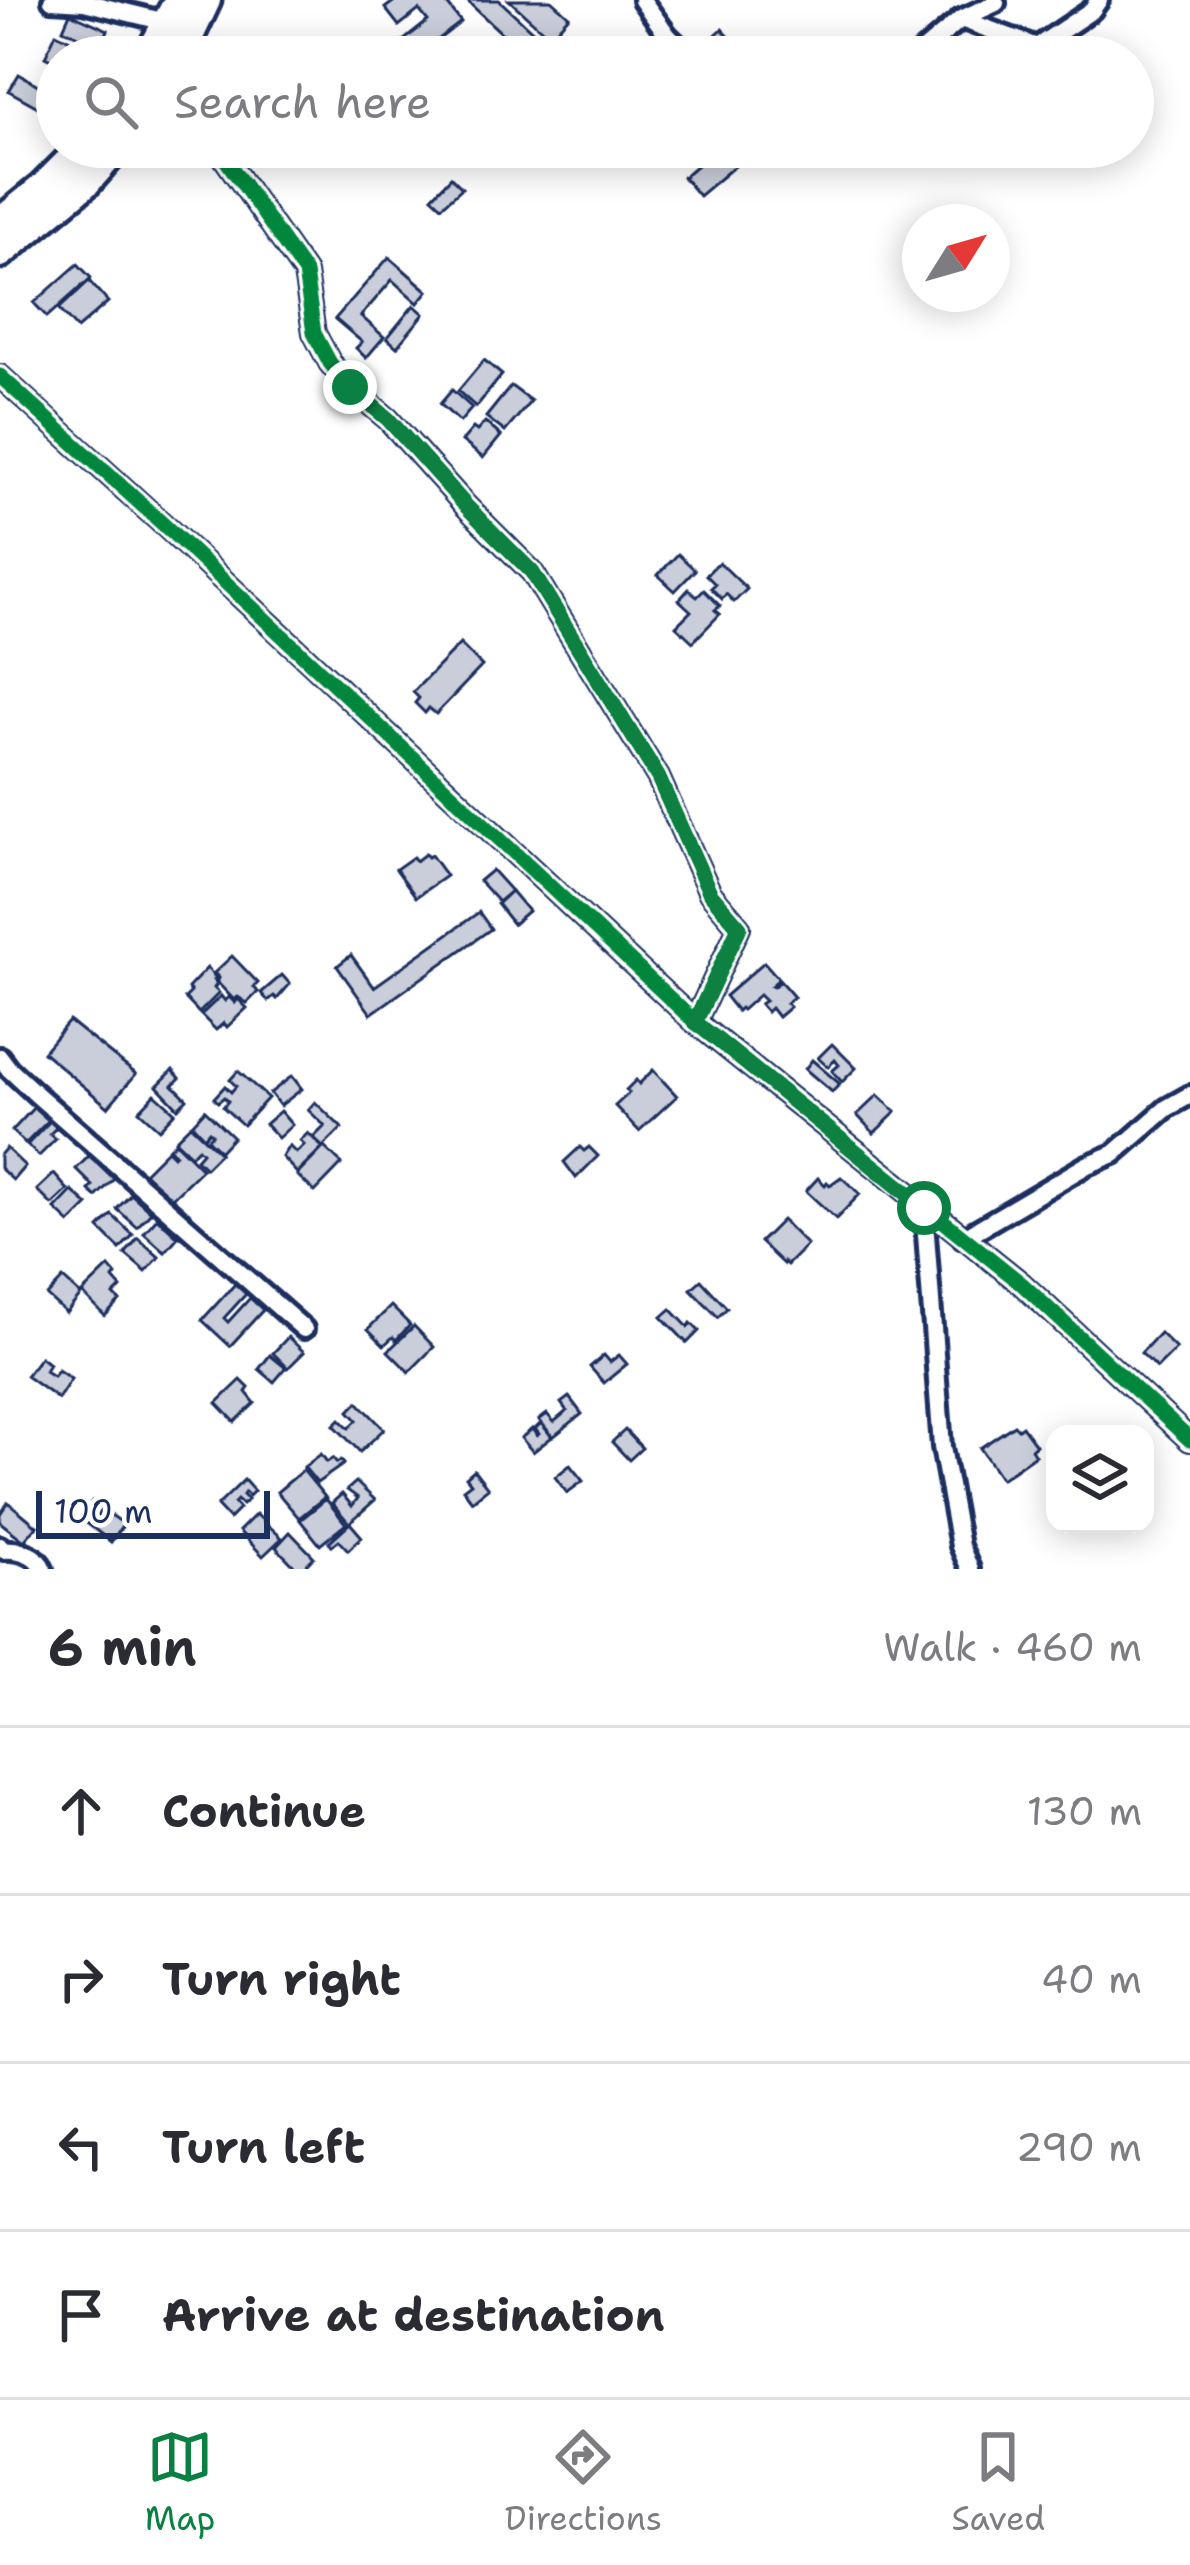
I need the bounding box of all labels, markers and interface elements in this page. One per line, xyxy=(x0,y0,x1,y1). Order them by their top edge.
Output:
search box xyxy=(36,36,1154,168)
icon: search xyxy=(78,69,144,135)
text: Search here xyxy=(174,72,431,132)
north arrow xyxy=(902,204,1010,312)
route end xyxy=(323,360,377,414)
route start xyxy=(897,1181,951,1235)
map controls xyxy=(1046,1425,1154,1533)
button: layers xyxy=(1046,1425,1154,1533)
scale bar xyxy=(36,1485,270,1538)
text: 100 m xyxy=(54,1489,153,1534)
text: 6 min xyxy=(48,1613,197,1681)
text: Walk · 460 m xyxy=(883,1621,1142,1673)
icon: ahead xyxy=(48,1778,114,1844)
text: Continue xyxy=(162,1781,366,1841)
text: 130 m xyxy=(1027,1785,1142,1837)
icon: right xyxy=(48,1946,114,2012)
text: Turn right xyxy=(162,1949,401,2009)
text: 40 m xyxy=(1041,1953,1142,2005)
icon: left xyxy=(48,2114,114,2180)
text: Turn left xyxy=(162,2117,365,2177)
text: 290 m xyxy=(1016,2121,1142,2173)
icon: arrive xyxy=(48,2282,114,2348)
text: Arrive at destination xyxy=(162,2285,665,2345)
tab: Map xyxy=(145,2424,215,2541)
tab: Directions xyxy=(505,2424,662,2541)
tab: Saved xyxy=(952,2424,1045,2541)

